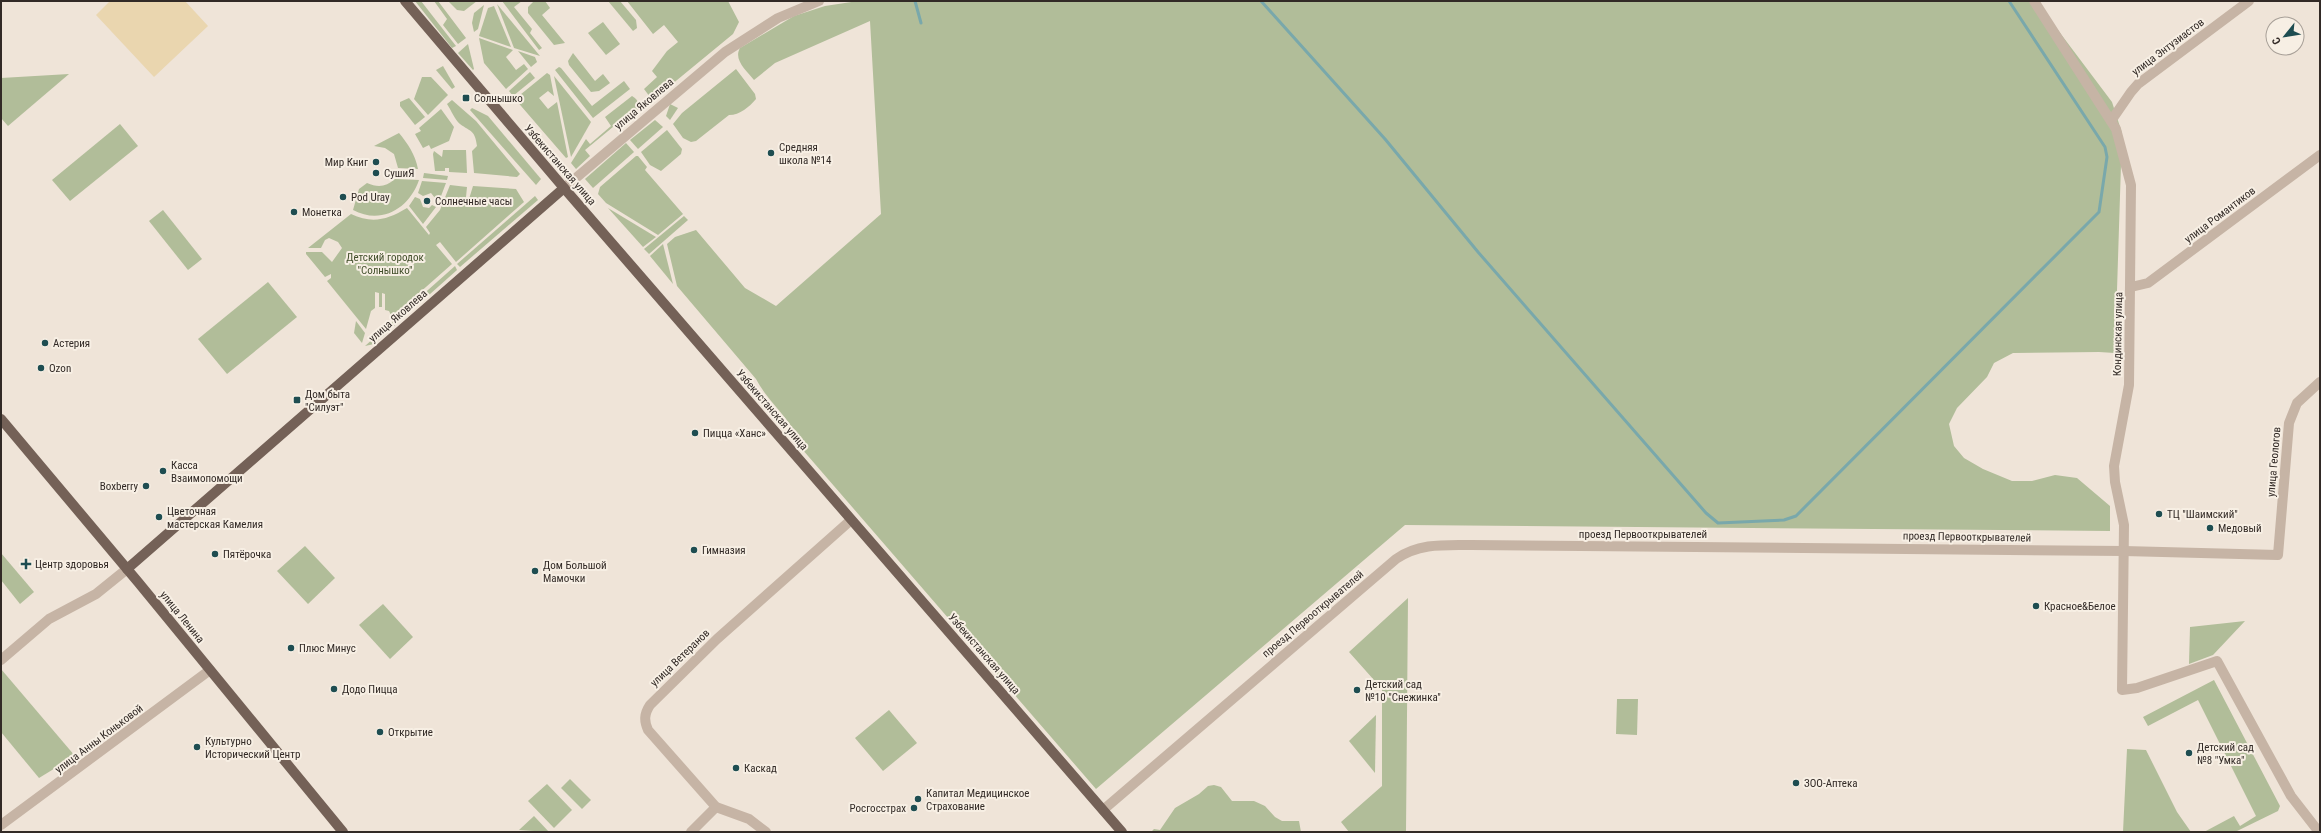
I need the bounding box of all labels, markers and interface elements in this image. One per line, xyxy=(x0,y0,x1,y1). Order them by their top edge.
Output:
street label: улица Энтузиастов xyxy=(2129,16,2207,78)
north arrow xyxy=(2265,16,2305,56)
text: С xyxy=(2270,35,2284,47)
street label: улица Яковлева xyxy=(612,76,676,132)
place label: Солнышко xyxy=(474,92,523,105)
marker: Солнышко xyxy=(461,93,471,103)
street label: Узбекистанская улица xyxy=(521,122,599,208)
place label: Средняя школа №14 xyxy=(779,141,832,167)
marker: Средняя школа №14 xyxy=(766,148,776,158)
place label: Мир Книг xyxy=(325,156,368,169)
marker: Мир Книг xyxy=(371,157,381,167)
place label: СушиЯ xyxy=(384,167,414,180)
marker: СушиЯ xyxy=(371,168,381,178)
street label: улица Романтиков xyxy=(2182,184,2258,246)
place label: Pod Uray xyxy=(351,191,390,204)
marker: Pod Uray xyxy=(338,192,348,202)
place label: Солнечные часы xyxy=(435,195,512,208)
marker: Солнечные часы xyxy=(422,196,432,206)
place label: Монетка xyxy=(302,206,342,219)
marker: Монетка xyxy=(289,207,299,217)
park label: Детский городок "Солнышко" xyxy=(346,251,424,277)
street label: улица Яковлева xyxy=(366,287,430,345)
street label: Кондинская улица xyxy=(2111,292,2125,376)
place label: Астерия xyxy=(53,337,90,350)
marker: Астерия xyxy=(40,338,50,348)
place label: Ozon xyxy=(49,362,71,375)
marker: Ozon xyxy=(36,363,46,373)
street label: Узбекистанская улица xyxy=(733,367,811,453)
place label: Дом быта "Силуэт" xyxy=(305,388,350,414)
marker: Дом быта "Силуэт" xyxy=(292,395,302,405)
street label: улица Геологов xyxy=(2264,426,2284,498)
place label: Пицца «Ханс» xyxy=(703,427,766,440)
marker: Пицца «Ханс» xyxy=(690,428,700,438)
place label: Касса Взаимопомощи xyxy=(171,459,243,485)
marker: Касса Взаимопомощи xyxy=(158,466,168,476)
place label: Boxberry xyxy=(100,480,138,493)
marker: Boxberry xyxy=(141,481,151,491)
place label: Цветочная мастерская Камелия xyxy=(167,505,263,531)
place label: ТЦ "Шаимский" xyxy=(2167,508,2238,521)
marker: ТЦ "Шаимский" xyxy=(2154,509,2164,519)
marker: Цветочная мастерская Камелия xyxy=(154,512,164,522)
place label: Медовый xyxy=(2218,522,2262,535)
marker: Медовый xyxy=(2205,523,2215,533)
street label: проезд Первооткрывателей xyxy=(1579,528,1707,541)
street label: проезд Первооткрывателей xyxy=(1903,529,2031,545)
place label: Гимназия xyxy=(702,544,746,557)
marker: Гимназия xyxy=(689,545,699,555)
place label: Пятёрочка xyxy=(223,548,271,561)
marker: Пятёрочка xyxy=(210,549,220,559)
marker: Центр здоровья xyxy=(20,558,32,570)
place label: Центр здоровья xyxy=(35,558,109,571)
place label: Дом Большой Мамочки xyxy=(543,559,607,585)
marker: Дом Большой Мамочки xyxy=(530,566,540,576)
street label: проезд Первооткрывателей xyxy=(1260,568,1366,660)
street label: улица Ленина xyxy=(157,588,207,646)
place label: Красное&Белое xyxy=(2044,600,2116,613)
marker: Красное&Белое xyxy=(2031,601,2041,611)
street label: Узбекистанская улица xyxy=(945,611,1023,697)
street label: улица Ветеранов xyxy=(648,627,712,689)
place label: Плюс Минус xyxy=(299,642,356,655)
marker: Плюс Минус xyxy=(286,643,296,653)
place label: Детский сад №10 "Снежинка" xyxy=(1365,678,1441,704)
place label: Додо Пицца xyxy=(342,683,398,696)
marker: Додо Пицца xyxy=(329,684,339,694)
marker: Детский сад №10 "Снежинка" xyxy=(1352,685,1362,695)
street label: улица Анны Коньковой xyxy=(53,702,145,776)
place label: Открытие xyxy=(388,726,433,739)
marker: Открытие xyxy=(375,727,385,737)
place label: Культурно Исторический Центр xyxy=(205,735,300,761)
place label: Детский сад №8 "Умка" xyxy=(2197,741,2254,767)
marker: Культурно Исторический Центр xyxy=(192,742,202,752)
marker: Детский сад №8 "Умка" xyxy=(2184,748,2194,758)
place label: Каскад xyxy=(744,762,777,775)
marker: Каскад xyxy=(731,763,741,773)
place label: ЗОО-Аптека xyxy=(1804,777,1858,790)
marker: ЗОО-Аптека xyxy=(1791,778,1801,788)
place label: Капитал Медицинское Страхование xyxy=(926,787,1030,813)
marker: Капитал Медицинское Страхование xyxy=(913,794,923,804)
place label: Росгосстрах xyxy=(850,802,906,815)
marker: Росгосстрах xyxy=(909,803,919,813)

